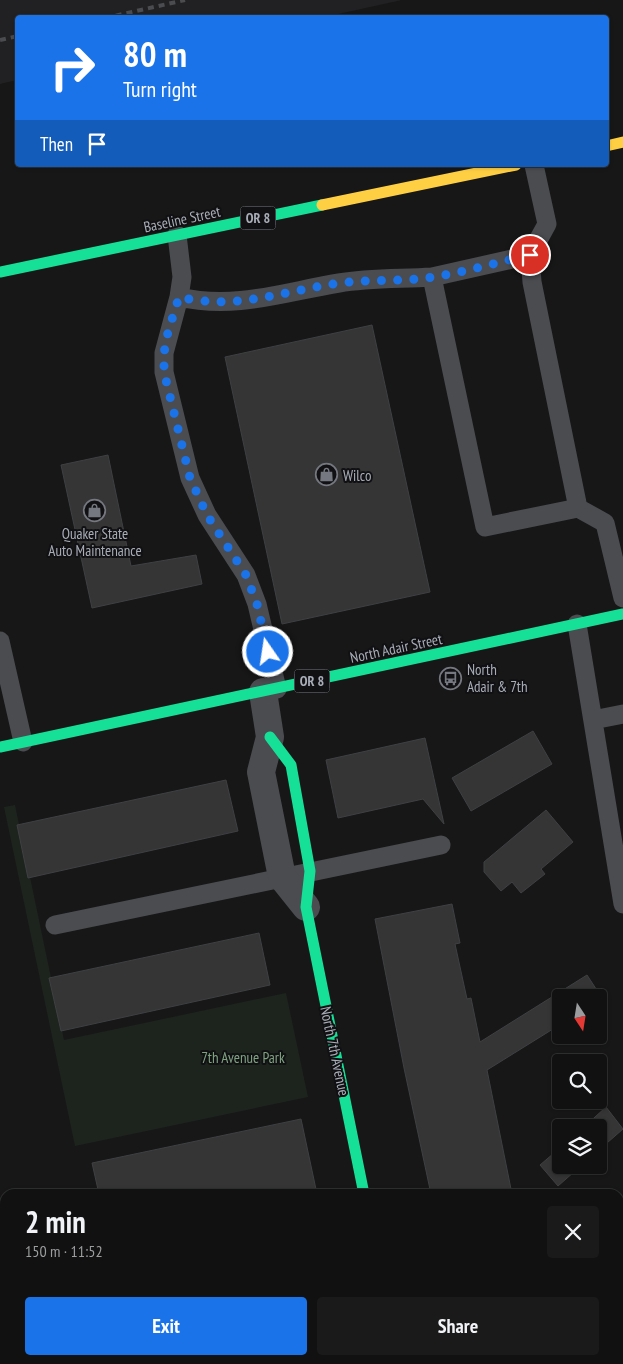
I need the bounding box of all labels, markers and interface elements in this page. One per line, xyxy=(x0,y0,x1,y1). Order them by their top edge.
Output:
text: 80 m xyxy=(123,31,187,77)
icon: right xyxy=(40,35,105,100)
text: Turn right xyxy=(123,75,197,103)
icon: arrive xyxy=(83,130,111,158)
text: Then xyxy=(40,132,73,156)
street label: Baseline Street xyxy=(142,202,222,236)
road number: OR 8 xyxy=(240,207,276,230)
pin xyxy=(509,234,551,276)
icon: arrive xyxy=(516,241,544,269)
shop icon: Wilco xyxy=(315,463,339,487)
place label: Wilco xyxy=(343,466,371,485)
shop icon: Quaker State Auto Maintenance xyxy=(83,498,107,522)
place label: Quaker State Auto Maintenance xyxy=(48,524,142,560)
position arrow xyxy=(241,625,293,677)
street label: North Adair Street xyxy=(348,629,444,667)
place label: North Adair & 7th xyxy=(467,660,528,696)
bus stop icon: North Adair & 7th xyxy=(439,666,463,690)
road number: OR 8 xyxy=(294,669,330,692)
north arrow xyxy=(552,989,608,1044)
map controls xyxy=(552,989,607,1174)
street label: North 7th Avenue xyxy=(316,1005,354,1097)
park label: 7th Avenue Park xyxy=(201,1048,285,1067)
button: search xyxy=(552,1054,607,1109)
button: layers xyxy=(552,1119,607,1174)
text: 2 min xyxy=(25,1202,86,1241)
button: close xyxy=(547,1206,599,1258)
text: 150 m · 11:52 xyxy=(25,1241,103,1261)
button: Exit xyxy=(25,1297,307,1355)
button: Share xyxy=(317,1297,599,1355)

